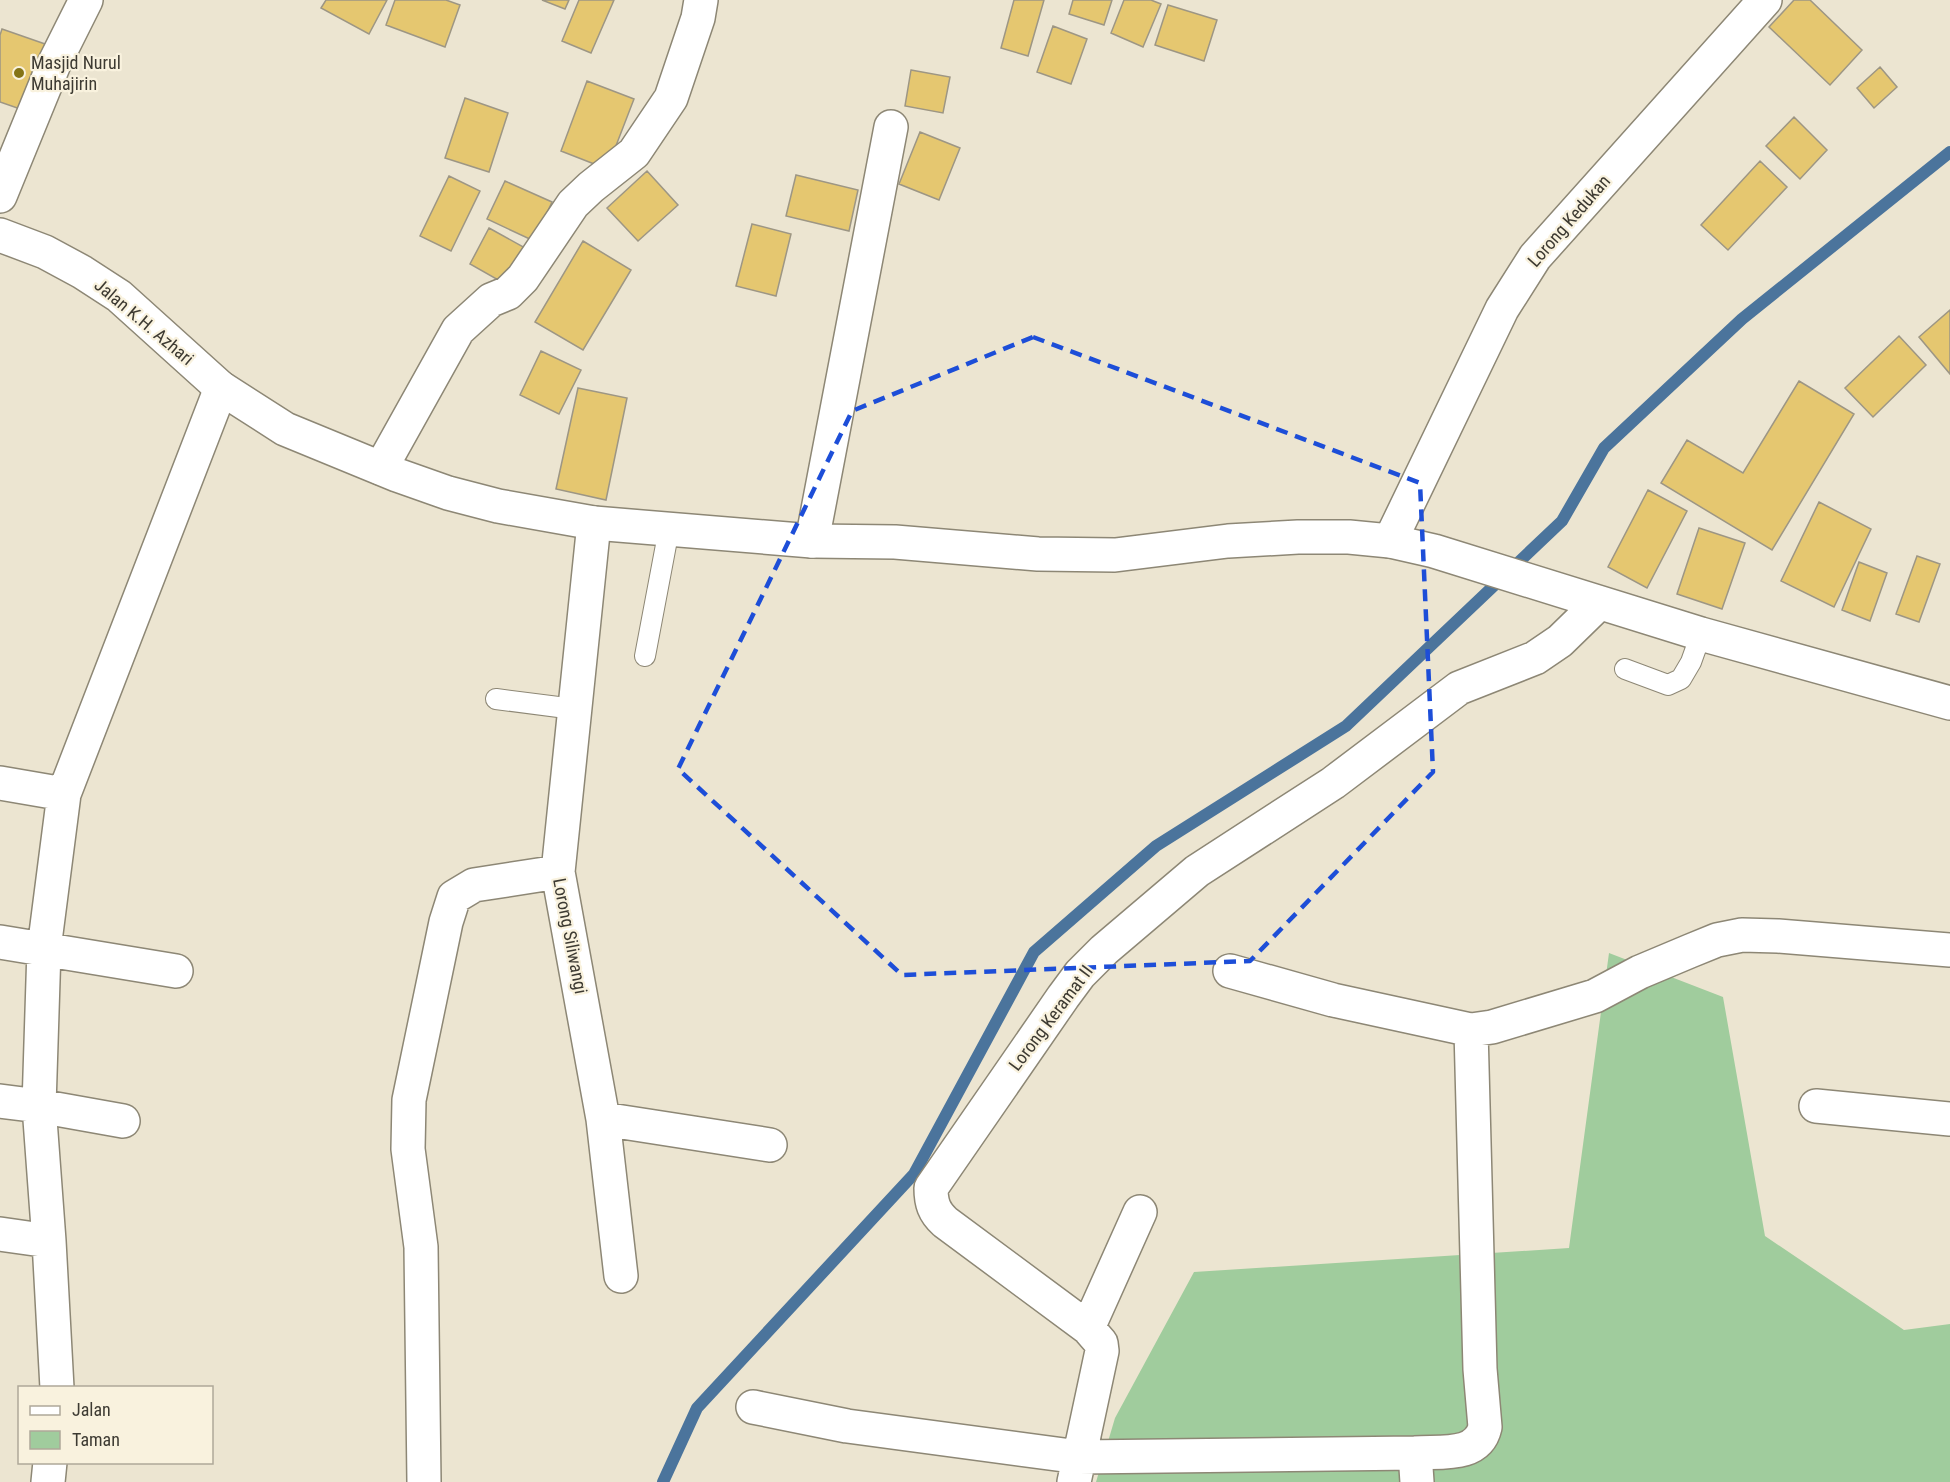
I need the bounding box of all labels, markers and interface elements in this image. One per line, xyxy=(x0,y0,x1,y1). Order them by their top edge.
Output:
place label: Masjid Nurul Muhajirin xyxy=(31,52,121,94)
marker: Masjid Nurul Muhajirin xyxy=(12,66,26,80)
street label: Lorong Kedukan xyxy=(1523,170,1614,271)
street label: Jalan K.H. Azhari xyxy=(91,274,198,369)
street label: Lorong Siliwangi xyxy=(549,876,592,996)
street label: Lorong Keramat II xyxy=(1004,961,1097,1074)
legend xyxy=(18,1386,213,1464)
text: Jalan xyxy=(72,1399,111,1420)
text: Taman xyxy=(72,1429,120,1450)

